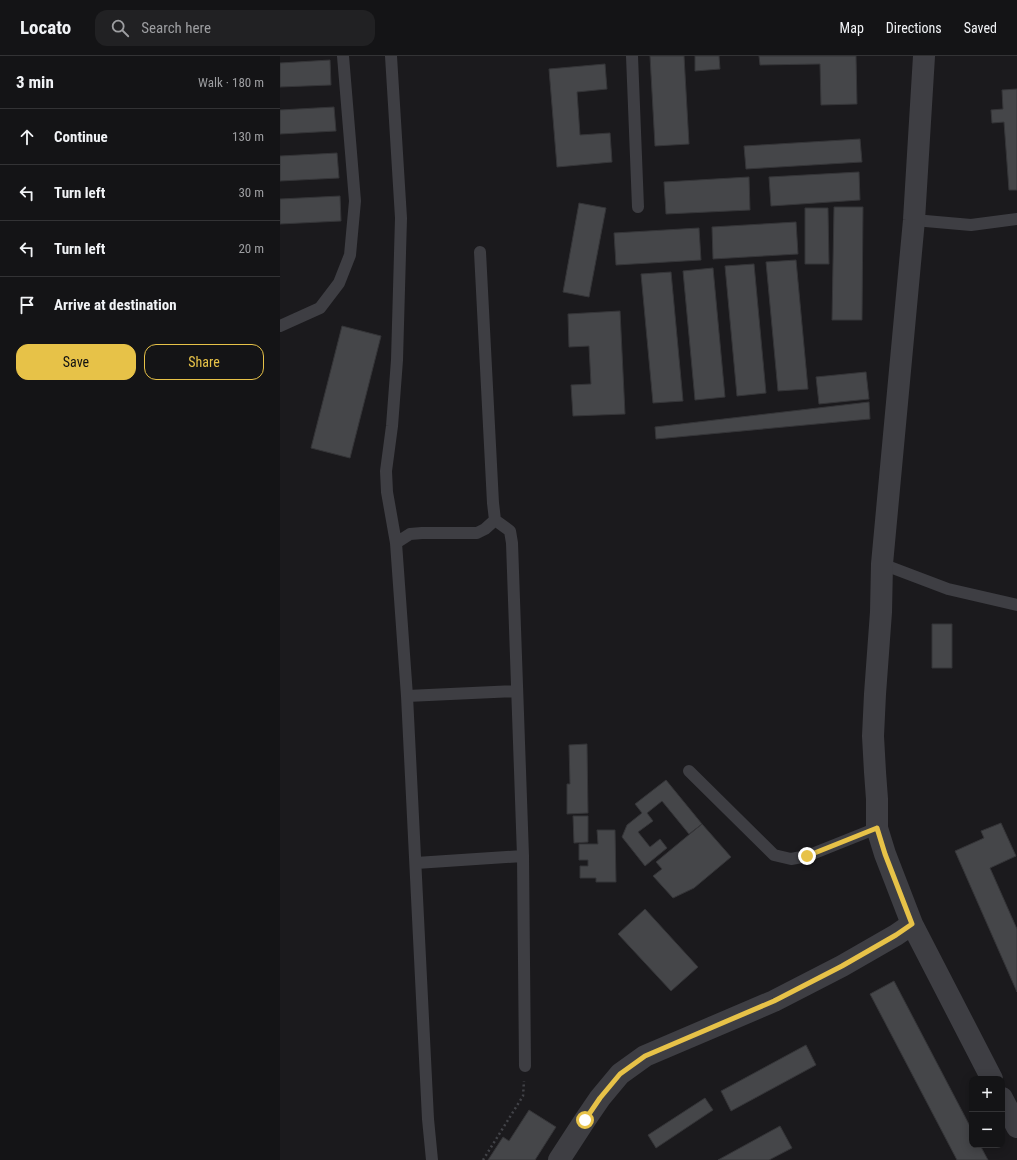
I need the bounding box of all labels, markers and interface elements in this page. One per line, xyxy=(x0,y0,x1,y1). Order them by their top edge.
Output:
search box xyxy=(95,10,375,46)
text: Locato xyxy=(20,16,71,39)
icon: search xyxy=(109,17,131,39)
text: Search here xyxy=(141,19,211,37)
text: Map xyxy=(840,20,864,36)
text: Directions xyxy=(886,20,942,36)
text: Saved xyxy=(964,20,997,36)
text: 3 min xyxy=(16,72,54,92)
text: Walk · 180 m xyxy=(198,75,264,90)
icon: ahead xyxy=(16,126,38,148)
text: Continue xyxy=(54,128,108,146)
text: 130 m xyxy=(232,129,264,144)
icon: left xyxy=(16,182,38,204)
text: Turn left xyxy=(54,184,105,202)
text: 30 m xyxy=(238,185,264,200)
icon: left xyxy=(16,238,38,260)
text: Turn left xyxy=(54,240,105,258)
text: 20 m xyxy=(238,241,264,256)
icon: arrive xyxy=(16,294,38,316)
text: Arrive at destination xyxy=(54,296,177,314)
button: Save xyxy=(16,344,136,380)
button: Share xyxy=(144,344,264,380)
route end xyxy=(798,847,816,865)
map controls xyxy=(969,1076,1005,1148)
button: + xyxy=(969,1076,1005,1112)
route start xyxy=(576,1111,594,1129)
button: − xyxy=(969,1112,1005,1148)

